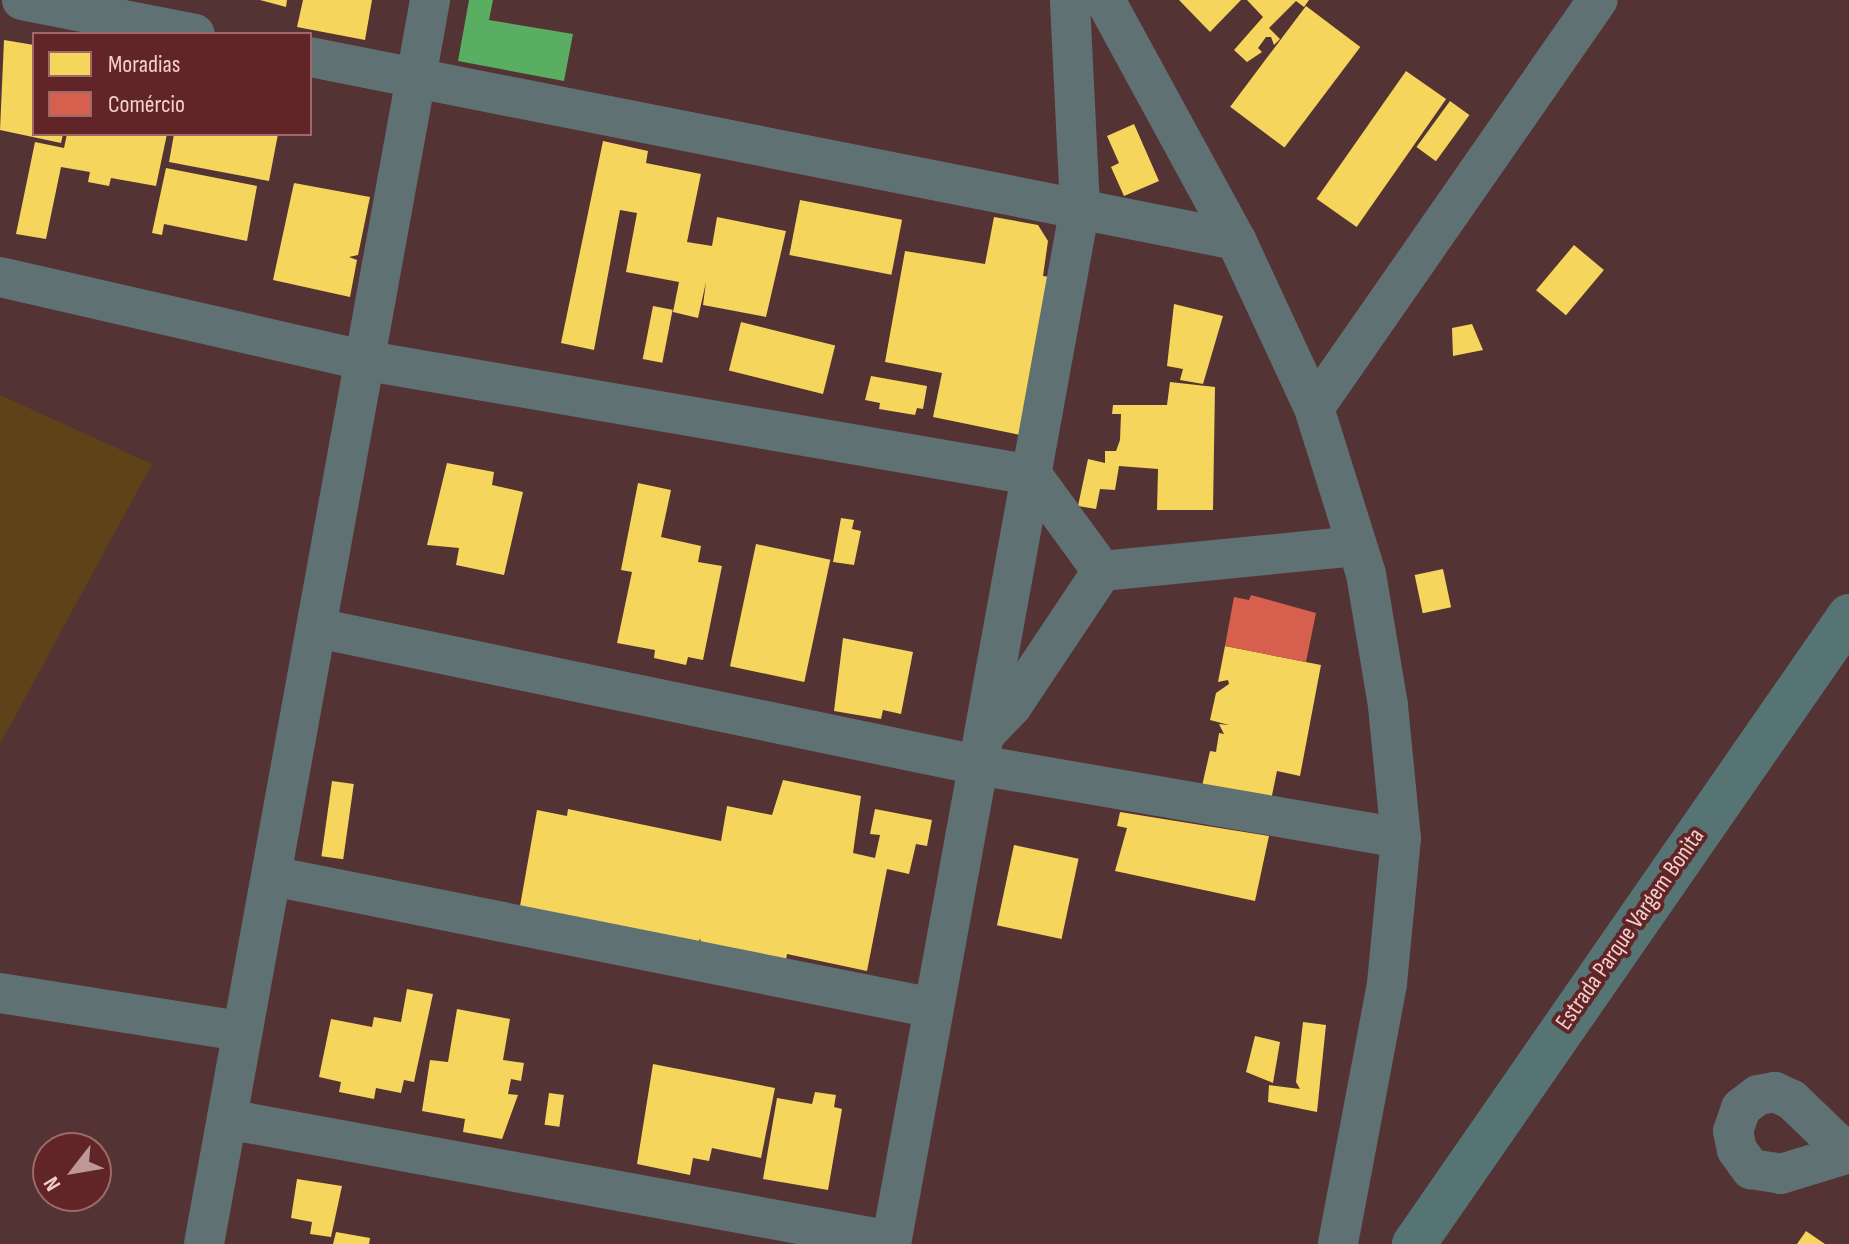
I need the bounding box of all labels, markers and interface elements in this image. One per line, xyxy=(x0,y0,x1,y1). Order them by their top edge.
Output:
legend xyxy=(32,32,312,136)
text: Moradias xyxy=(108,50,180,79)
text: Comércio xyxy=(108,90,185,119)
street label: Estrada Parque Vargem Bonita xyxy=(1550,823,1710,1035)
north arrow xyxy=(32,1132,112,1212)
text: N xyxy=(38,1172,67,1196)

